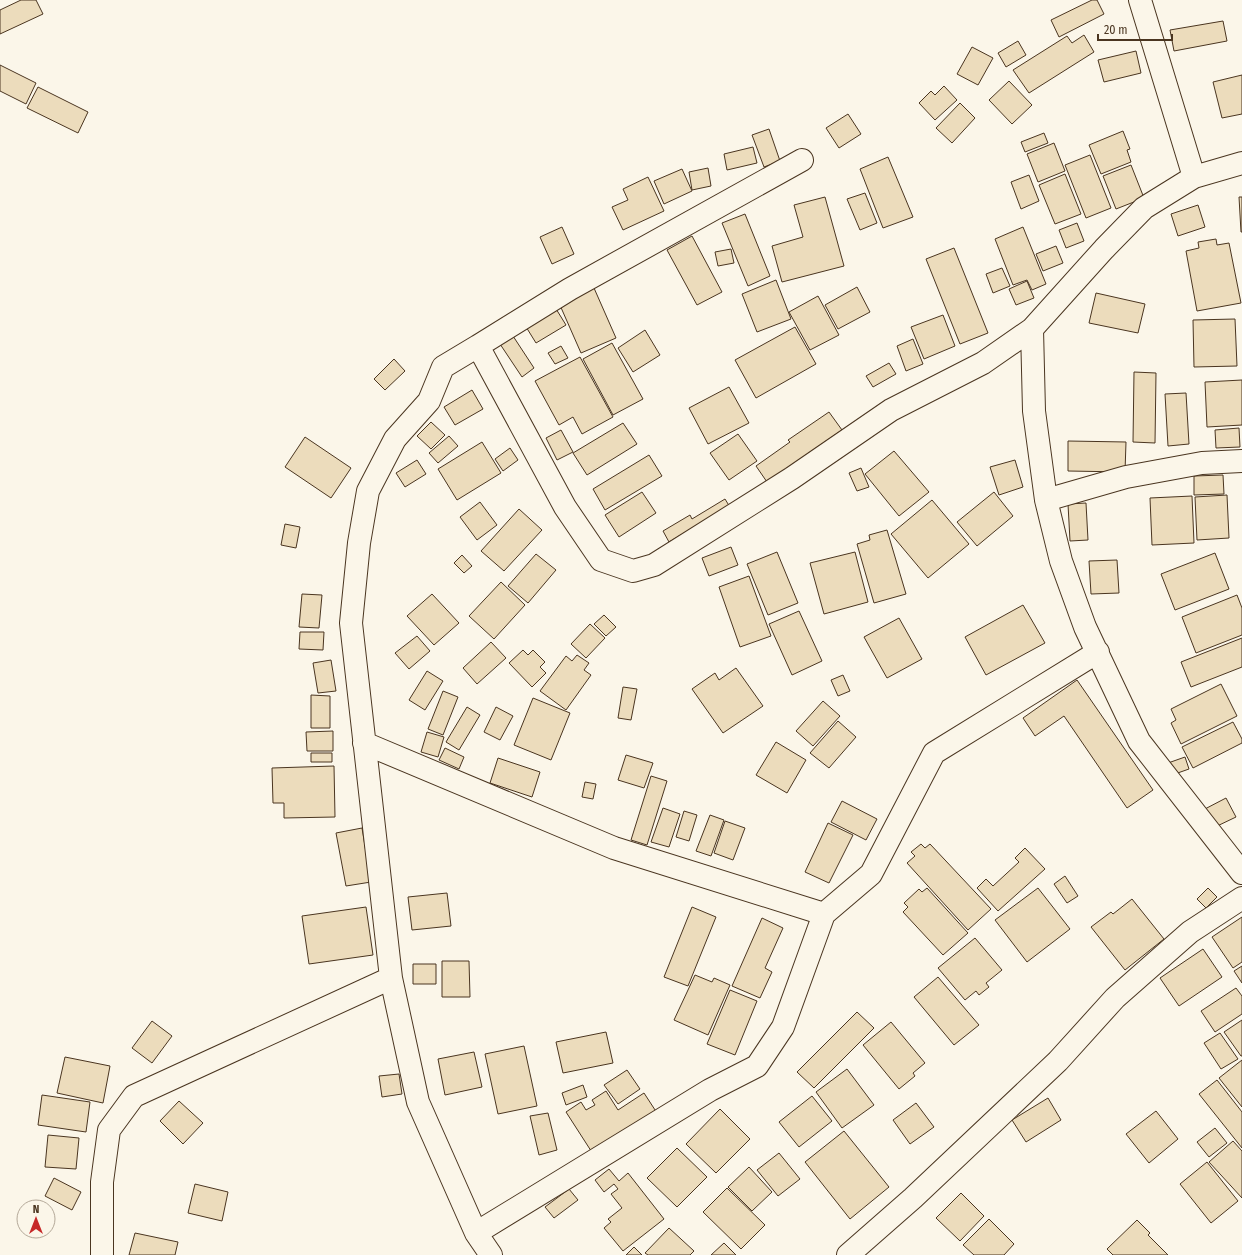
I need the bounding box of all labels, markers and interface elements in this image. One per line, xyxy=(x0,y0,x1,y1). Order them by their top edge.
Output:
scale bar xyxy=(1098,16,1172,42)
text: 20 m xyxy=(1104,23,1128,37)
north arrow xyxy=(16,1199,56,1239)
text: N xyxy=(33,1203,39,1216)

